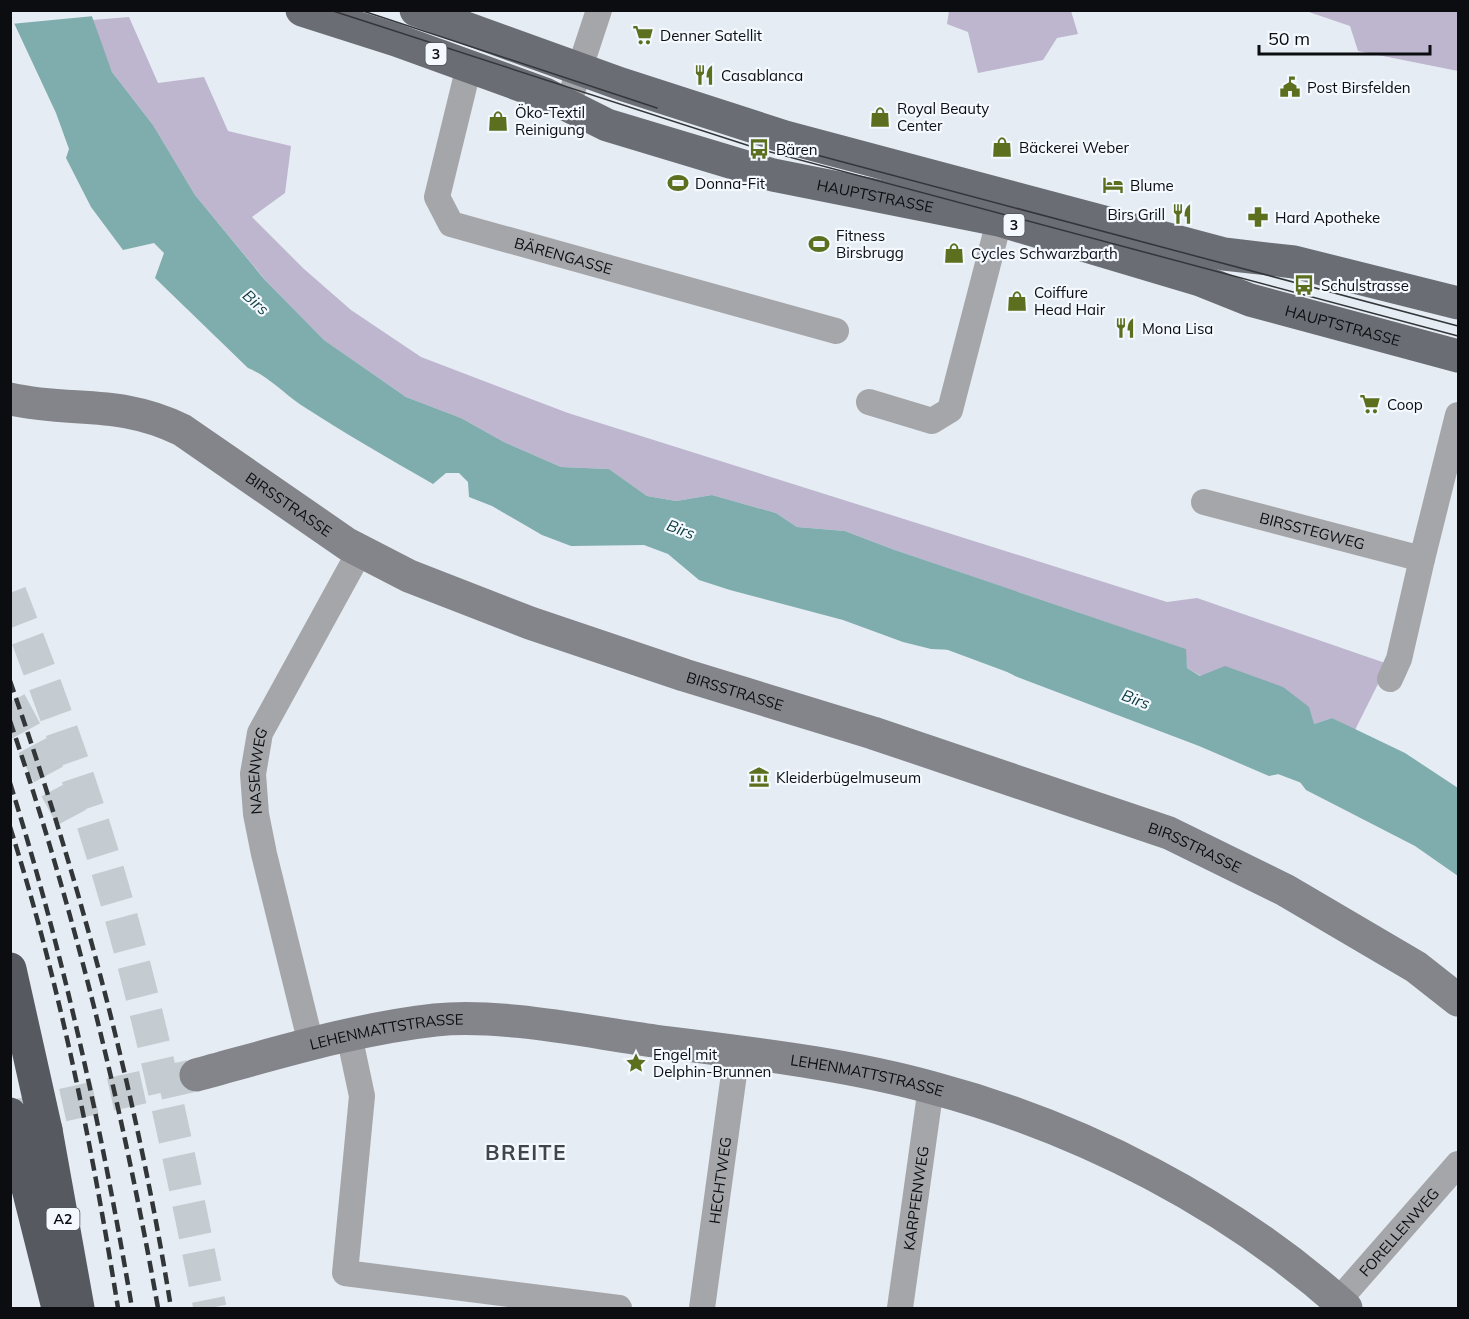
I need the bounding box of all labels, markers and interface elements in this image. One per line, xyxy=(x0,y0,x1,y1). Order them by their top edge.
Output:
scale bar xyxy=(1259,18,1430,56)
supermarket icon: Denner Satellit xyxy=(631,23,655,47)
place label: Denner Satellit xyxy=(660,26,762,45)
text: 50 m xyxy=(1268,27,1310,50)
road number: 3 xyxy=(426,43,446,65)
restaurant icon: Casablanca xyxy=(692,63,716,87)
place label: Casablanca xyxy=(721,66,803,85)
public building icon: Post Birsfelden xyxy=(1278,75,1302,99)
place label: Post Birsfelden xyxy=(1307,78,1411,97)
place label: Royal Beauty Center xyxy=(897,99,989,135)
place label: Öko-Textil Reinigung xyxy=(515,103,585,139)
shop icon: Royal Beauty Center xyxy=(868,105,892,129)
shop icon: Öko-Textil Reinigung xyxy=(486,109,510,133)
shop icon: Bäckerei Weber xyxy=(990,135,1014,159)
bus stop icon: Bären xyxy=(747,137,771,161)
place label: Bäckerei Weber xyxy=(1019,138,1129,157)
place label: Bären xyxy=(776,140,818,159)
sports icon: Donna-Fit xyxy=(666,171,690,195)
hotel icon: Blume xyxy=(1101,173,1125,197)
place label: Donna-Fit xyxy=(695,174,765,193)
street label: HAUPTSTRASSE xyxy=(815,174,935,216)
place label: Blume xyxy=(1130,176,1174,195)
restaurant icon: Birs Grill xyxy=(1170,202,1194,226)
place label: Birs Grill xyxy=(1107,205,1165,224)
pharmacy icon: Hard Apotheke xyxy=(1246,205,1270,229)
place label: Hard Apotheke xyxy=(1275,208,1380,227)
road number: 3 xyxy=(1004,214,1024,236)
place label: Fitness Birsbrugg xyxy=(836,226,904,262)
sports icon: Fitness Birsbrugg xyxy=(807,232,831,256)
street label: BÄRENGASSE xyxy=(512,233,615,278)
shop icon: Cycles Schwarzbarth xyxy=(942,241,966,265)
place label: Cycles Schwarzbarth xyxy=(971,244,1118,263)
bus stop icon: Schulstrasse xyxy=(1292,273,1316,297)
place label: Schulstrasse xyxy=(1321,276,1409,295)
place label: Coiffure Head Hair xyxy=(1034,283,1106,319)
water label: Birs xyxy=(239,285,273,319)
shop icon: Coiffure Head Hair xyxy=(1005,289,1029,313)
street label: HAUPTSTRASSE xyxy=(1283,300,1403,350)
restaurant icon: Mona Lisa xyxy=(1113,316,1137,340)
place label: Mona Lisa xyxy=(1142,319,1213,338)
supermarket icon: Coop xyxy=(1358,392,1382,416)
place label: Coop xyxy=(1387,395,1423,414)
street label: BIRSSTRASSE xyxy=(242,468,336,540)
street label: BIRSSTEGWEG xyxy=(1258,507,1367,553)
water label: Birs xyxy=(664,515,698,543)
street label: BIRSSTRASSE xyxy=(684,667,786,715)
water label: Birs xyxy=(1119,685,1153,713)
street label: NASENWEG xyxy=(244,723,271,815)
museum icon: Kleiderbügelmuseum xyxy=(747,765,771,789)
place label: Kleiderbügelmuseum xyxy=(776,768,921,787)
street label: BIRSSTRASSE xyxy=(1146,817,1245,877)
street label: LEHENMATTSTRASSE xyxy=(307,1009,464,1053)
place label: Engel mit Delphin-Brunnen xyxy=(653,1045,771,1081)
street label: LEHENMATTSTRASSE xyxy=(789,1050,946,1100)
place icon: Engel mit Delphin-Brunnen xyxy=(624,1051,648,1075)
street label: HECHTWEG xyxy=(704,1135,735,1225)
district label: BREITE xyxy=(485,1139,567,1165)
street label: KARPFENWEG xyxy=(899,1145,932,1251)
street label: FORELLENWEG xyxy=(1355,1183,1443,1280)
road number: A2 xyxy=(46,1208,80,1230)

